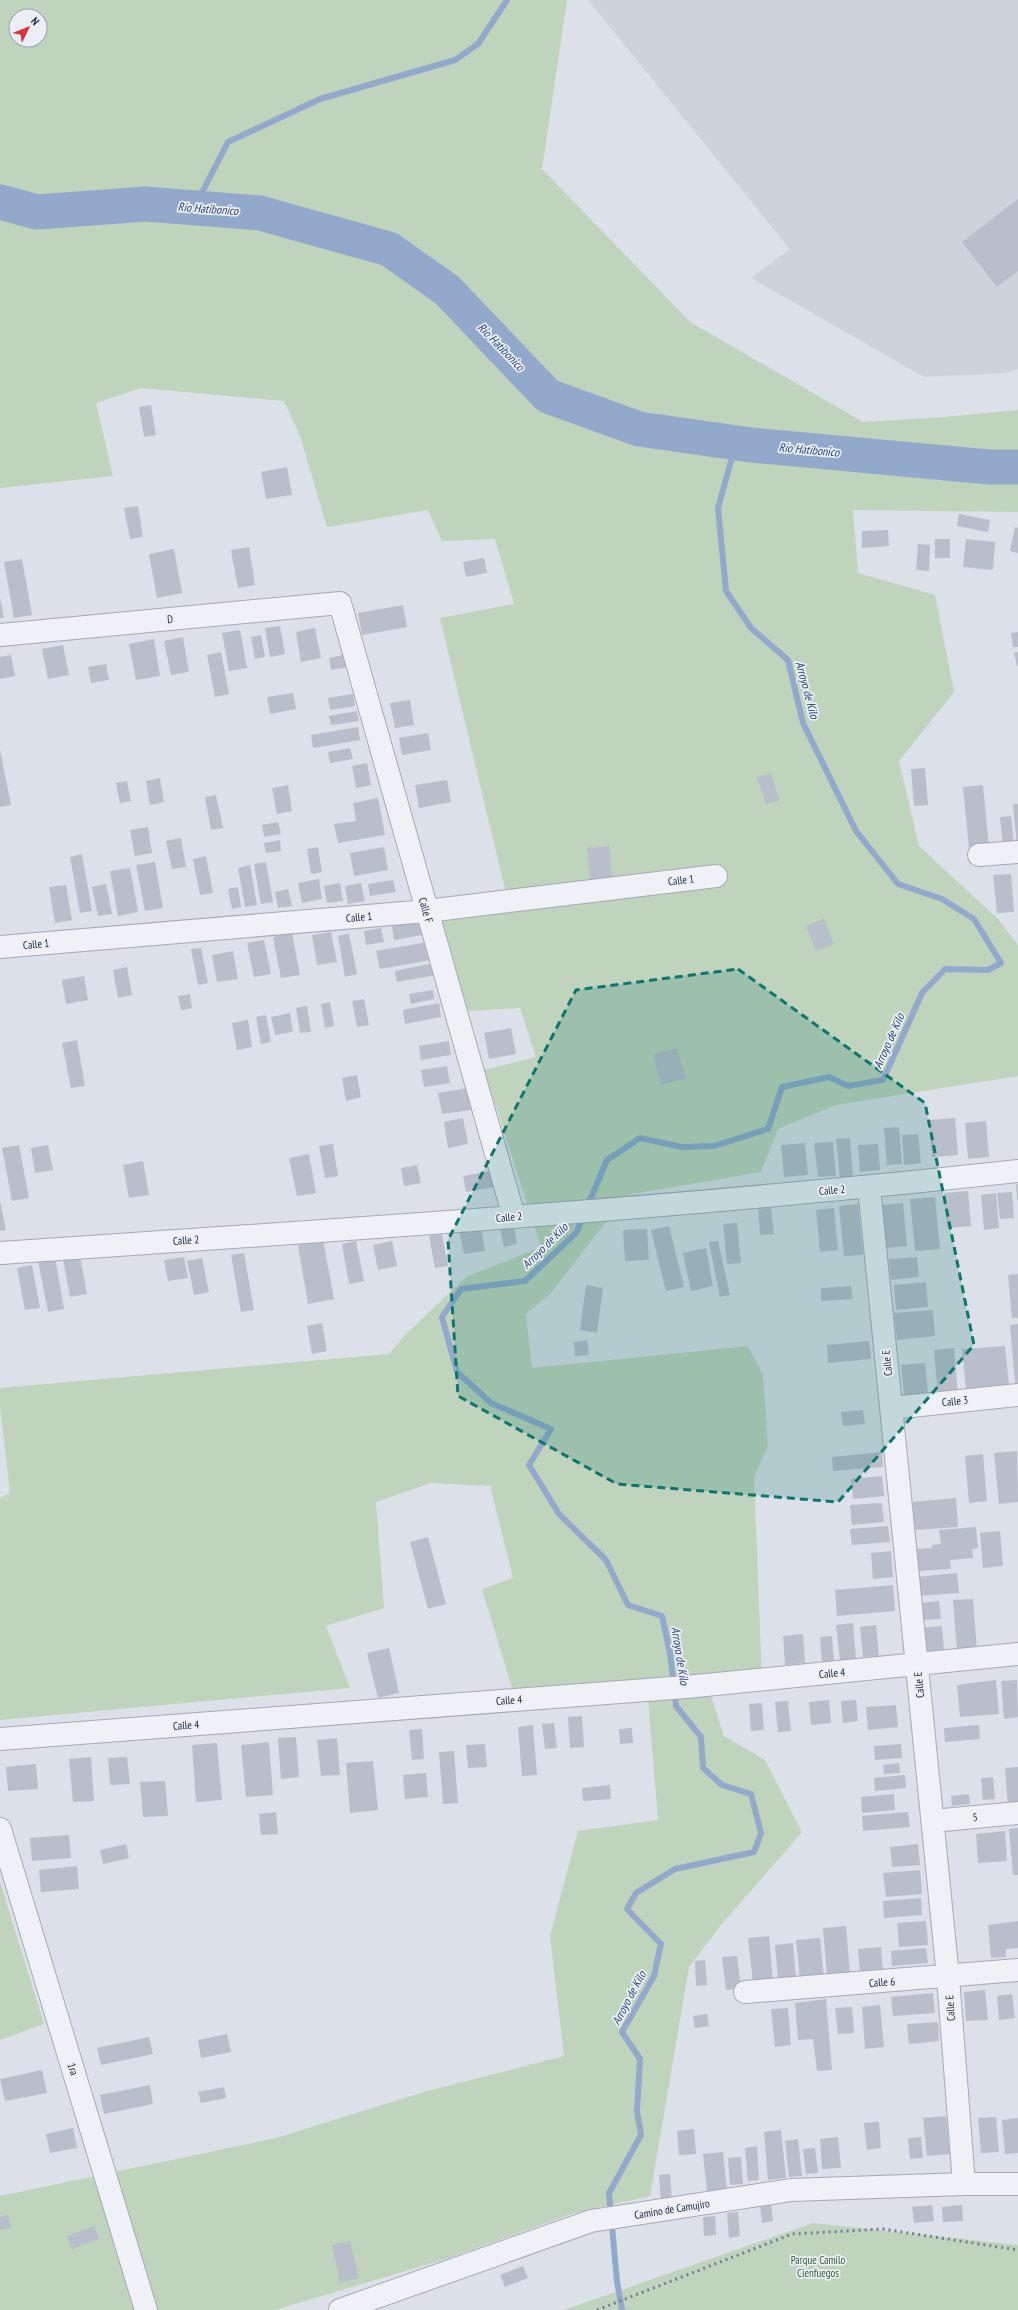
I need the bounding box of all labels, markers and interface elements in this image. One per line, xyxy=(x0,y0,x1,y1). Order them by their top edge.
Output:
north arrow xyxy=(8,8,48,48)
text: N xyxy=(28,14,42,28)
water label: Río Hatibonico xyxy=(177,199,240,218)
water label: Río Hatibonico xyxy=(475,320,528,374)
water label: Río Hatibonico xyxy=(778,439,841,460)
street label: D xyxy=(167,612,174,626)
water label: Arroyo de Kilo xyxy=(793,660,823,721)
street label: Calle 1 xyxy=(667,871,695,889)
street label: Calle F xyxy=(416,896,436,925)
street label: Calle 1 xyxy=(345,909,373,925)
street label: Calle 1 xyxy=(22,936,50,952)
water label: Arroyo de Kilo xyxy=(870,1010,908,1071)
street label: Calle 2 xyxy=(818,1182,846,1198)
street label: Calle 2 xyxy=(495,1209,523,1225)
water label: Arroyo de Kilo xyxy=(519,1219,571,1272)
street label: Calle 2 xyxy=(172,1232,200,1248)
street label: Calle E xyxy=(879,1349,895,1377)
street label: Calle 3 xyxy=(941,1393,969,1409)
water label: Arroyo de Kilo xyxy=(668,1626,693,1687)
street label: Calle 4 xyxy=(818,1665,846,1681)
street label: Calle E xyxy=(911,1671,927,1699)
street label: Calle 4 xyxy=(495,1692,523,1708)
street label: Calle 4 xyxy=(172,1717,200,1733)
street label: 5 xyxy=(972,1810,978,1824)
water label: Arroyo de Kilo xyxy=(608,1968,649,2027)
street label: Calle 6 xyxy=(868,1974,896,1990)
street label: Calle E xyxy=(942,1994,958,2021)
street label: 1ra xyxy=(64,2061,82,2077)
street label: Camino de Camujiro xyxy=(633,2196,711,2222)
park label: Parque Camilo Cienfuegos xyxy=(791,2253,846,2280)

